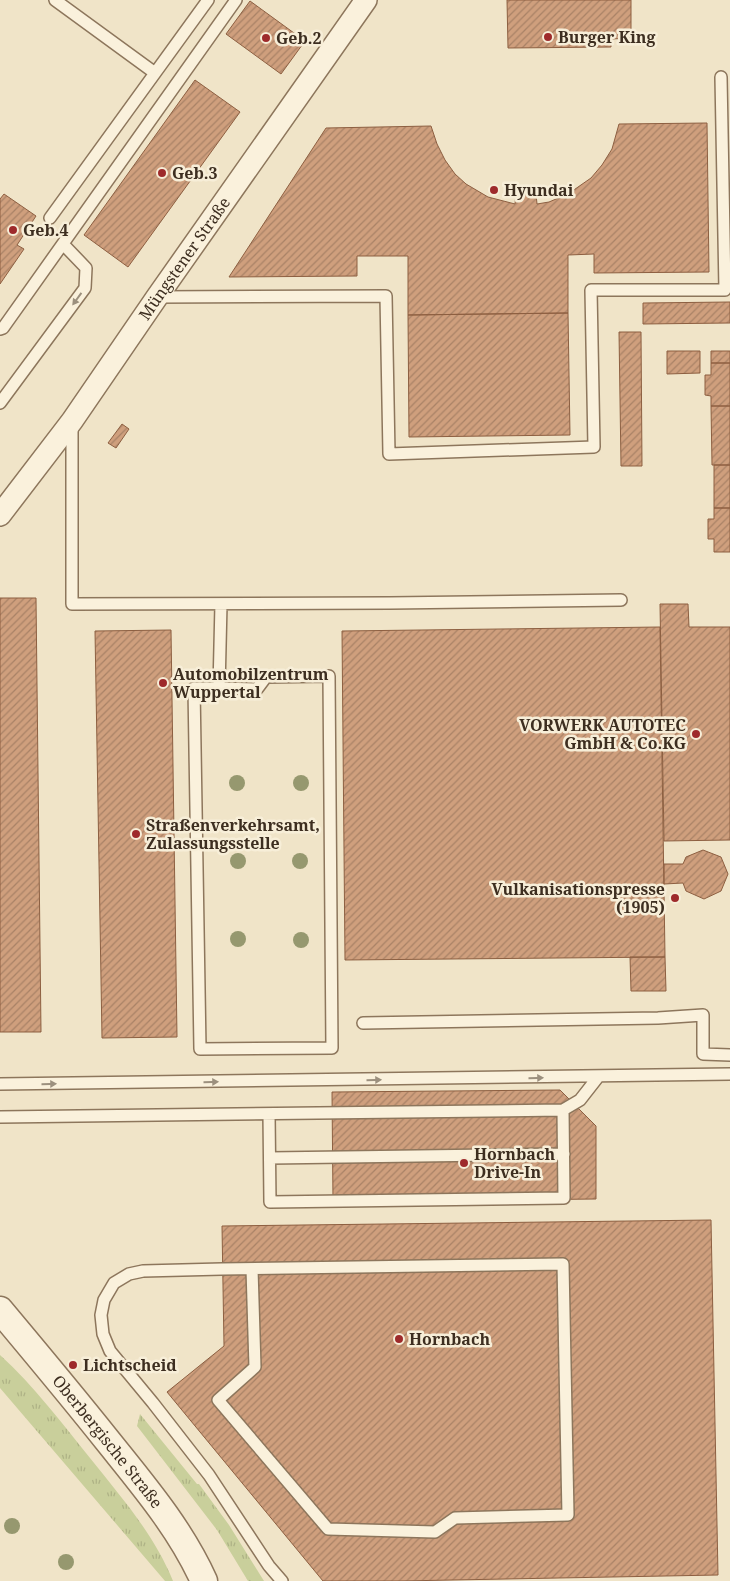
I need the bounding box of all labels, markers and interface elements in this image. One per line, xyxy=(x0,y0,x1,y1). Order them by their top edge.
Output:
place label: Burger King xyxy=(558,26,655,48)
place label: Geb.2 xyxy=(276,27,322,49)
marker: Burger King xyxy=(542,31,554,43)
marker: Geb.2 xyxy=(260,32,272,44)
place label: Geb.3 xyxy=(172,162,218,184)
marker: Geb.3 xyxy=(156,167,168,179)
place label: Hyundai xyxy=(504,179,574,201)
marker: Hyundai xyxy=(488,184,500,196)
street label: Müngstener Straße xyxy=(133,192,235,324)
place label: Geb.4 xyxy=(23,219,69,241)
marker: Geb.4 xyxy=(7,224,19,236)
one-way arrow xyxy=(72,292,82,306)
place label: Automobilzentrum Wuppertal xyxy=(173,663,329,703)
marker: Automobilzentrum Wuppertal xyxy=(157,677,169,689)
place label: VORWERK AUTOTEC GmbH & Co.KG xyxy=(519,714,686,754)
marker: VORWERK AUTOTEC GmbH & Co.KG xyxy=(690,728,702,740)
place label: Straßenverkehrsamt, Zulassungsstelle xyxy=(146,814,320,854)
marker: Straßenverkehrsamt, Zulassungsstelle xyxy=(130,828,142,840)
place label: Vulkanisationspresse (1905) xyxy=(491,878,665,918)
marker: Vulkanisationspresse (1905) xyxy=(669,892,681,904)
one-way arrow xyxy=(528,1074,544,1082)
one-way arrow xyxy=(366,1076,382,1084)
one-way arrow xyxy=(203,1078,219,1086)
one-way arrow xyxy=(41,1079,57,1087)
place label: Hornbach Drive-In xyxy=(474,1143,555,1183)
marker: Hornbach Drive-In xyxy=(458,1157,470,1169)
place label: Hornbach xyxy=(409,1328,490,1350)
marker: Hornbach xyxy=(393,1333,405,1345)
place label: Lichtscheid xyxy=(83,1354,177,1376)
marker: Lichtscheid xyxy=(67,1359,79,1371)
street label: Oberbergische Straße xyxy=(48,1370,168,1513)

